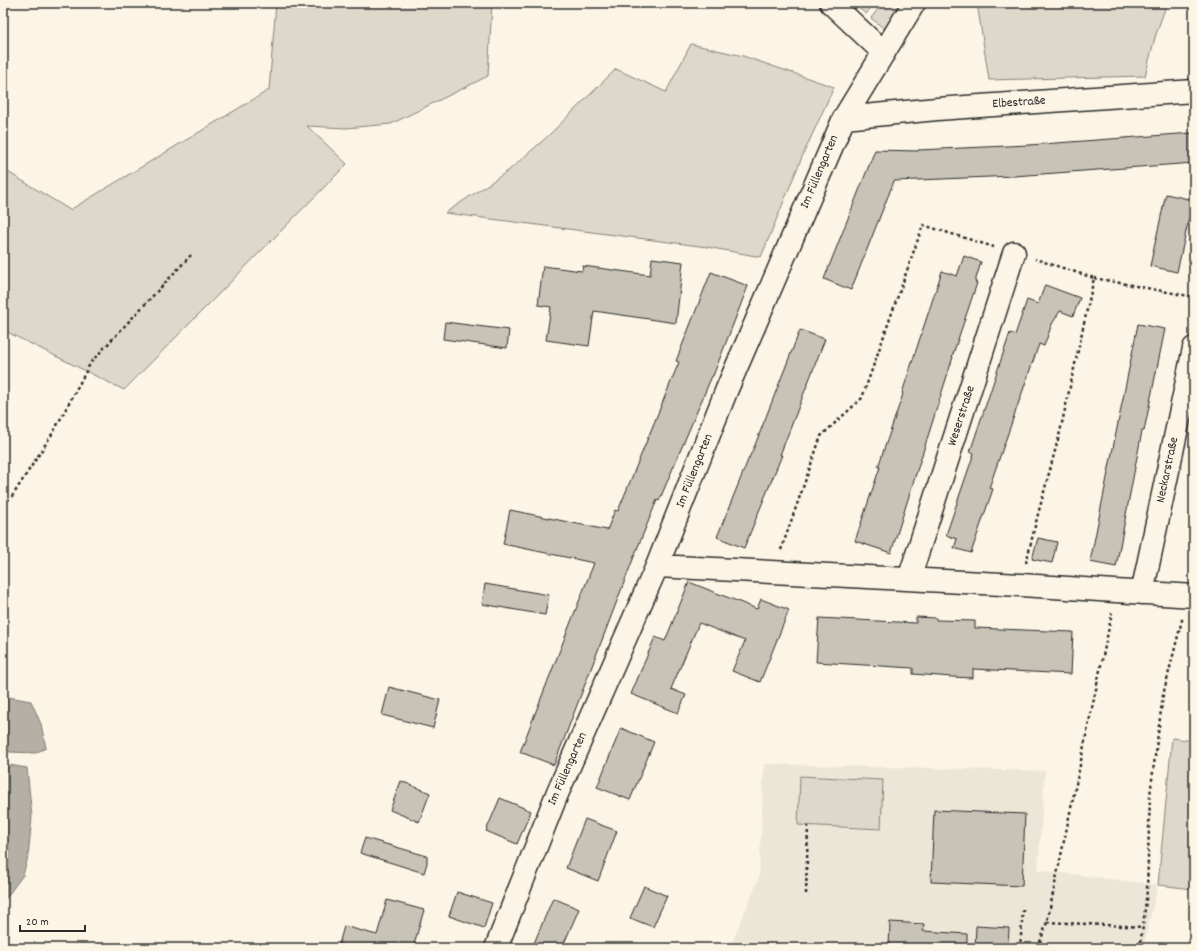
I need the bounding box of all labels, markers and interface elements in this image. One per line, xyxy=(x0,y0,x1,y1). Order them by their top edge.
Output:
street label: Elbestraße xyxy=(992,92,1047,114)
street label: Im Füllengarten xyxy=(796,132,844,212)
street label: Weserstraße xyxy=(943,383,981,449)
street label: Im Füllengarten xyxy=(672,431,718,511)
street label: Neckarstraße xyxy=(1152,435,1184,505)
street label: Im Füllengarten xyxy=(543,729,593,809)
scale bar xyxy=(20,907,85,933)
text: 20 m xyxy=(26,914,49,931)

